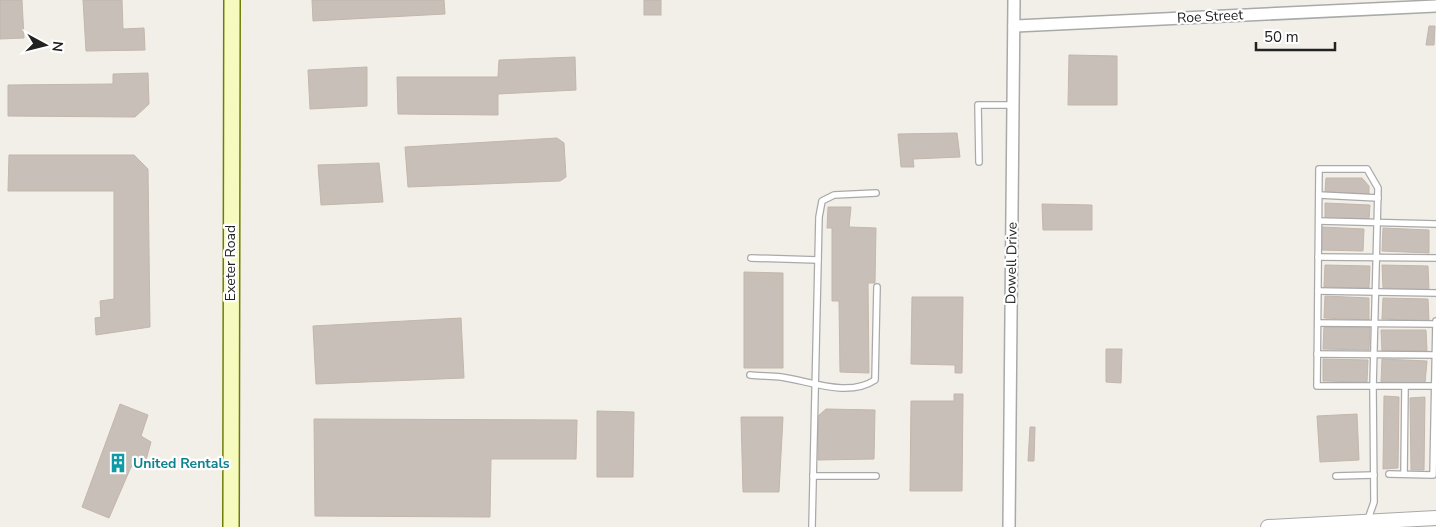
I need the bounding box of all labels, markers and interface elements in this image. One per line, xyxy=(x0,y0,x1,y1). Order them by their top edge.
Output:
street label: Roe Street xyxy=(1176,5,1244,28)
north arrow xyxy=(20,20,70,70)
scale bar xyxy=(1256,20,1335,52)
text: 50 m xyxy=(1264,27,1299,47)
text: N xyxy=(47,40,67,53)
street label: Dowell Drive xyxy=(1001,222,1022,304)
street label: Exeter Road xyxy=(221,225,240,301)
building icon: United Rentals xyxy=(107,452,129,474)
place label: United Rentals xyxy=(133,454,230,473)

